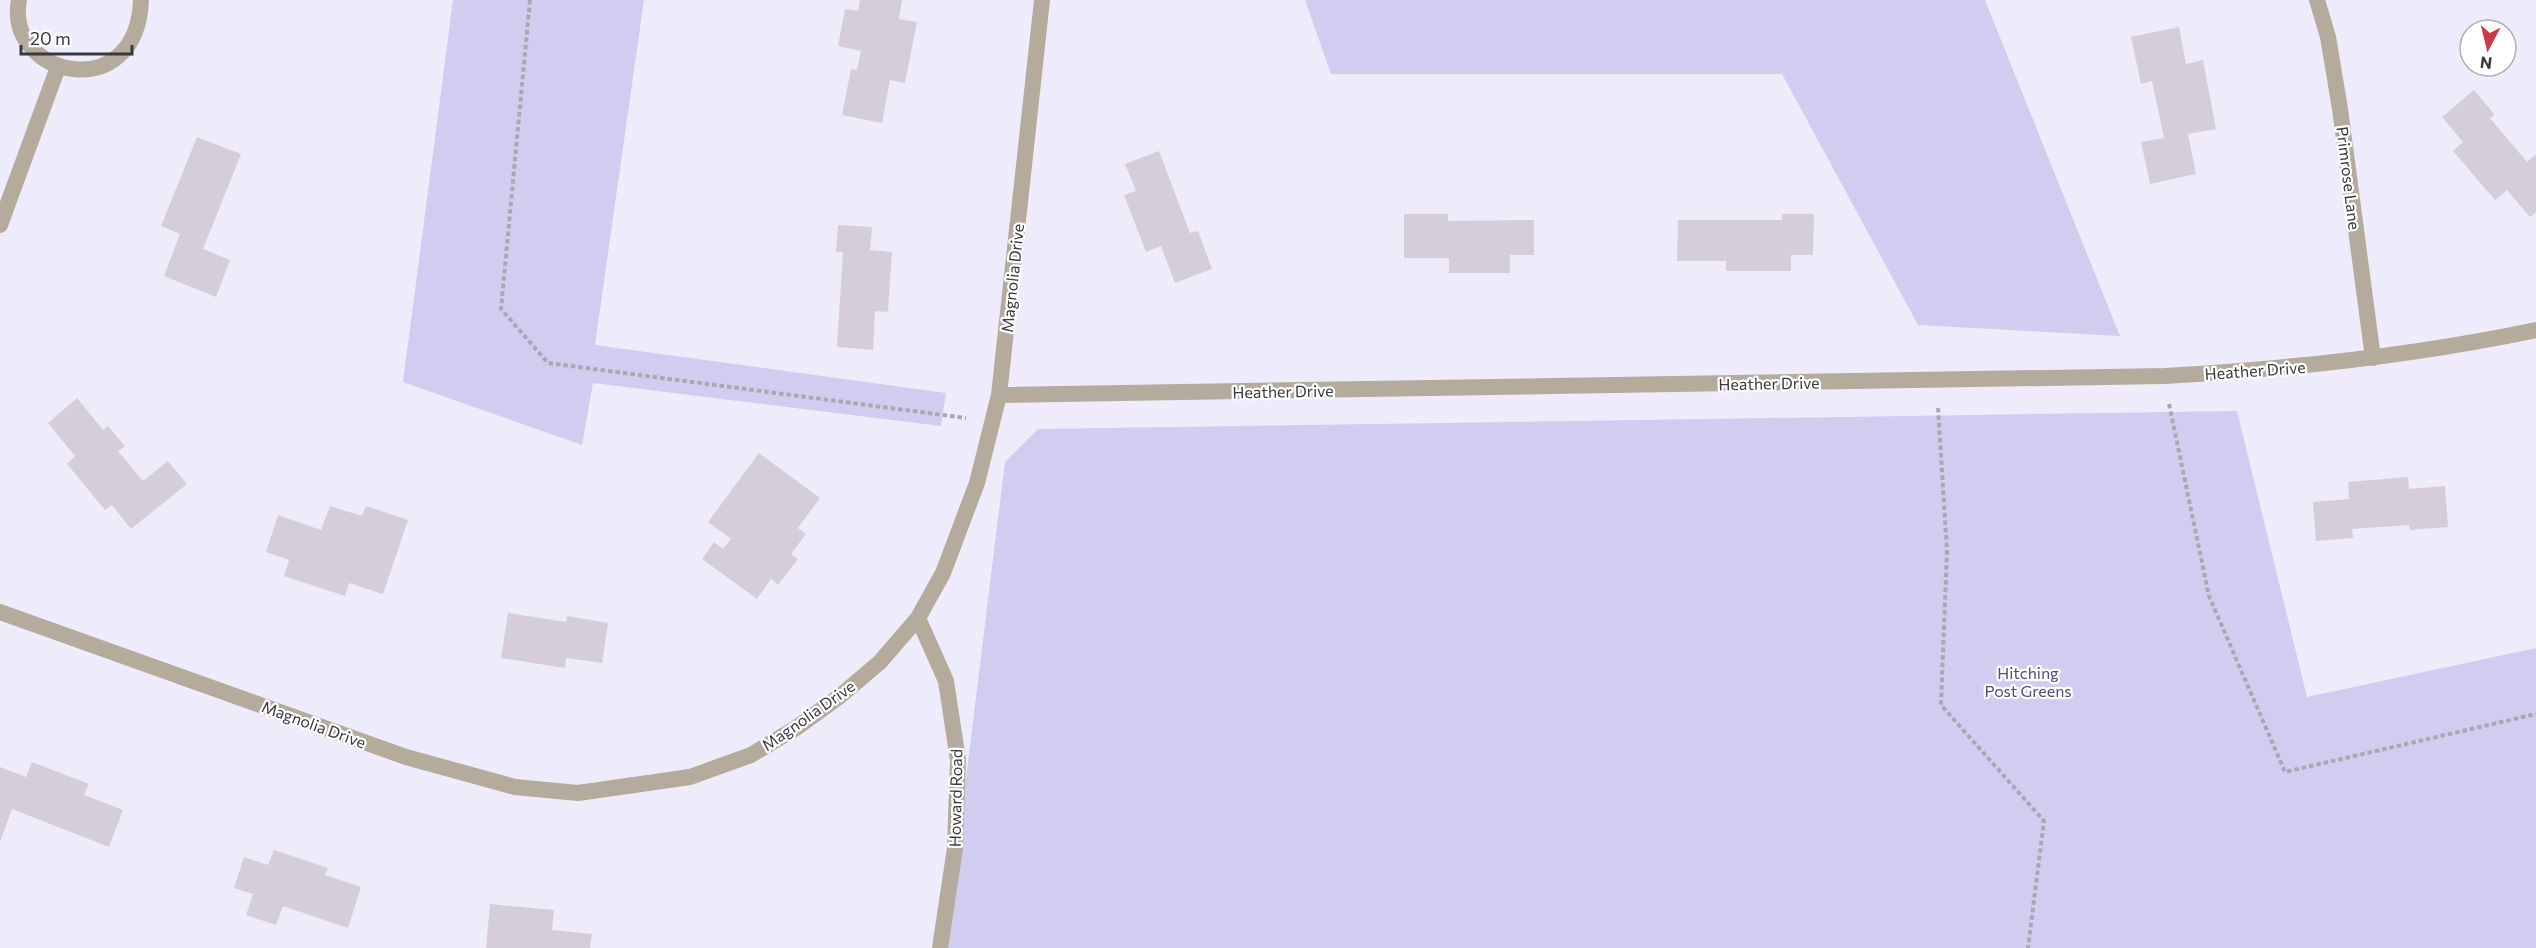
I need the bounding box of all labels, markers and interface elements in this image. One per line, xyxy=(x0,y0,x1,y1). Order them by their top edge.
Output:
scale bar xyxy=(21,18,132,56)
north arrow xyxy=(2458,18,2518,78)
text: 20 m xyxy=(30,27,71,49)
text: N xyxy=(2479,53,2493,74)
street label: Primrose Lane xyxy=(2333,125,2365,231)
street label: Magnolia Drive xyxy=(997,223,1027,333)
street label: Heather Drive xyxy=(2204,357,2306,383)
street label: Heather Drive xyxy=(1718,373,1820,393)
street label: Heather Drive xyxy=(1232,381,1334,401)
park label: Hitching Post Greens xyxy=(1984,663,2072,700)
street label: Magnolia Drive xyxy=(758,676,858,754)
street label: Magnolia Drive xyxy=(259,696,369,752)
street label: Howard Road xyxy=(945,749,965,847)

